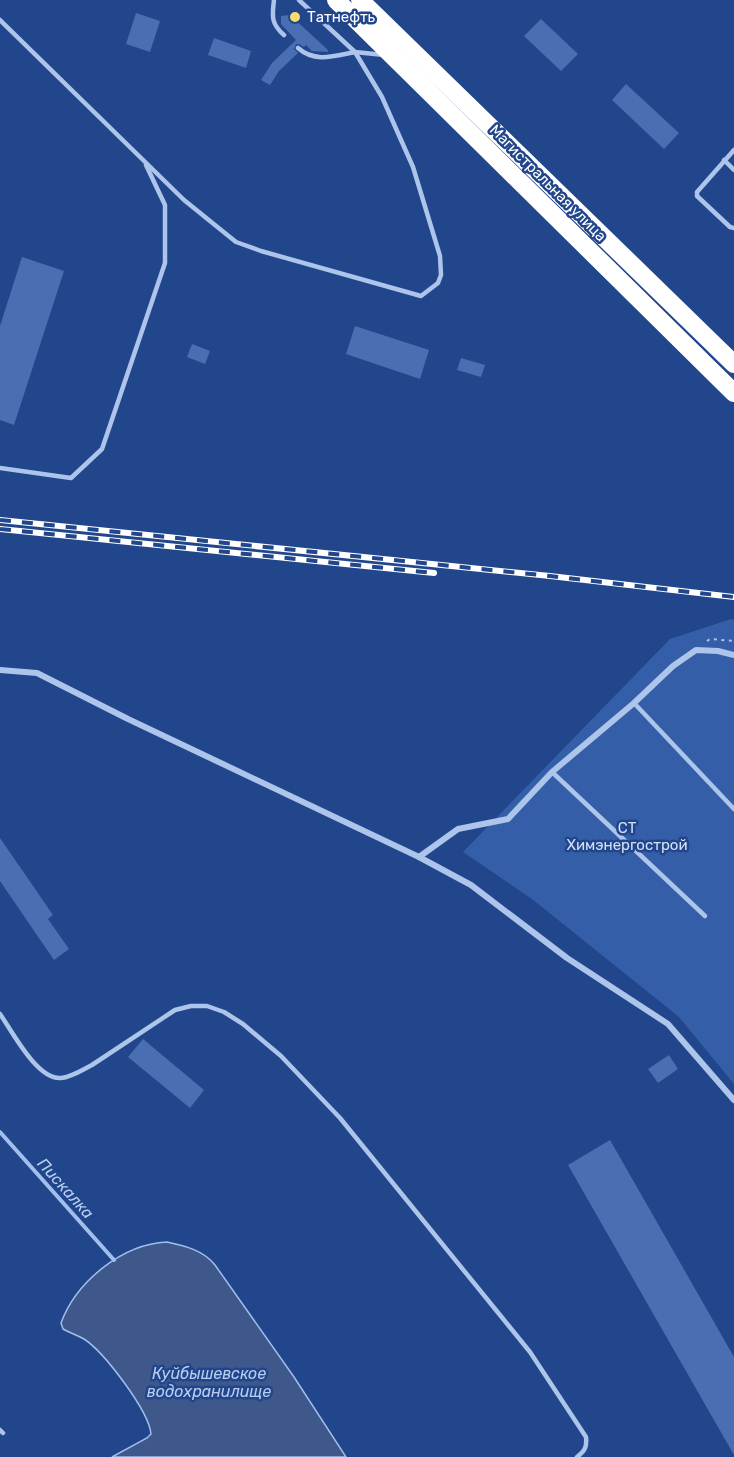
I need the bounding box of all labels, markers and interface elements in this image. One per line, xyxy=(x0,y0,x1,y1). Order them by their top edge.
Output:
place label: Татнефть xyxy=(307,8,376,26)
marker: Татнефть xyxy=(288,10,302,24)
street label: Магистральная улица xyxy=(486,121,610,245)
park label: СТ Химэнергострой xyxy=(566,819,688,854)
water label: Пискалка xyxy=(34,1154,98,1222)
water label: Куйбышевское водохранилище xyxy=(147,1364,271,1401)

